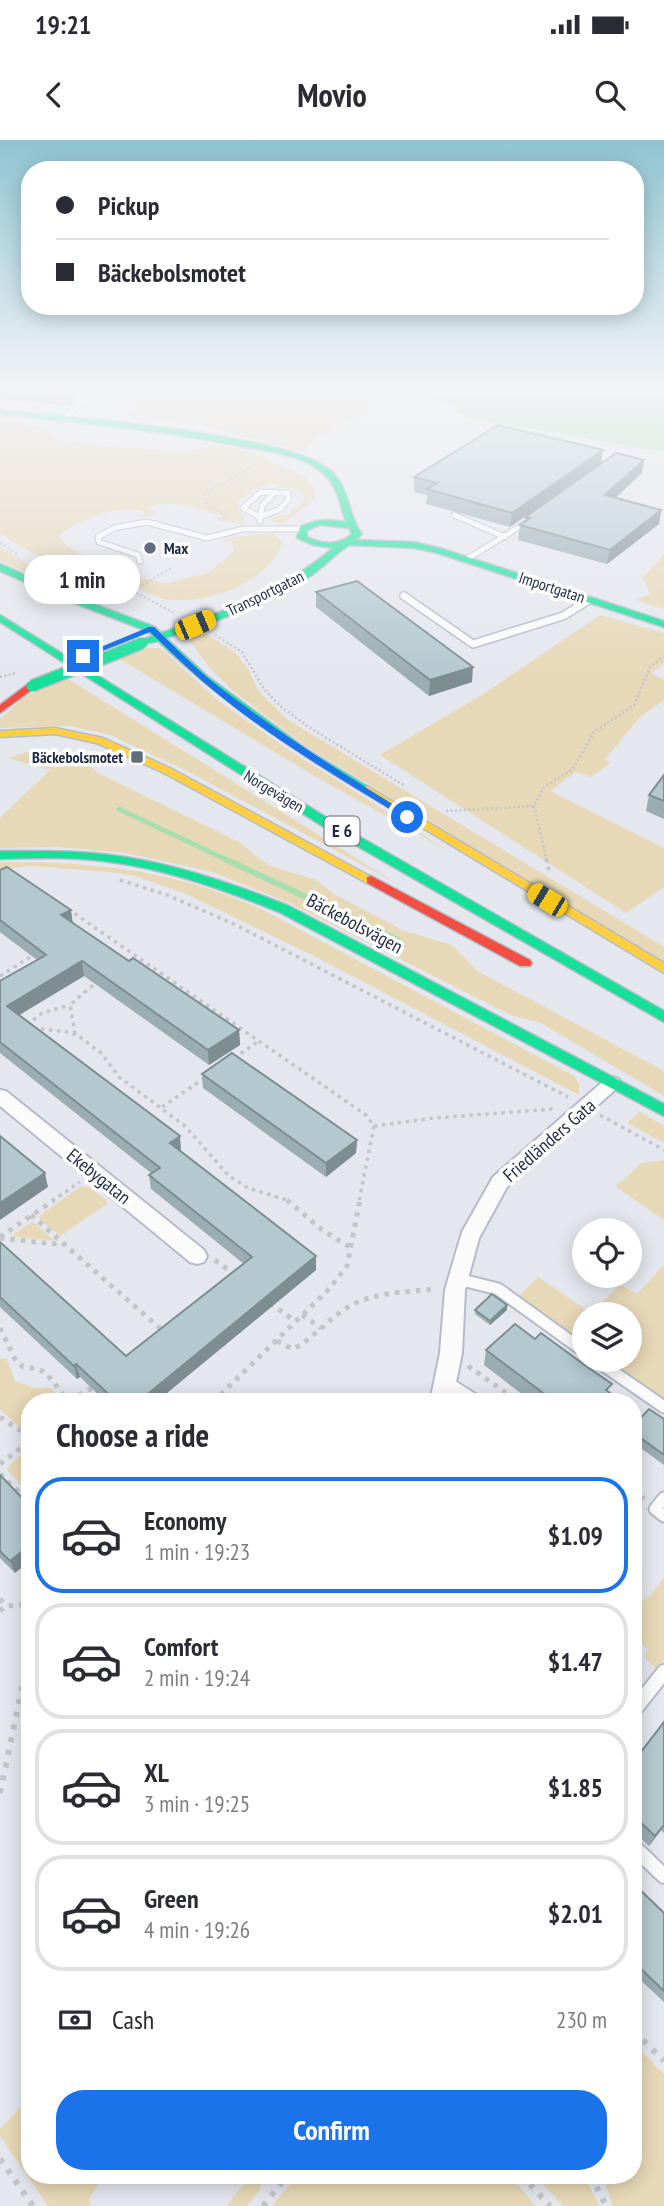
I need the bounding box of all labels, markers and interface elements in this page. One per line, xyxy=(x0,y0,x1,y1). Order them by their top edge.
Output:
text: 19:21 xyxy=(35,8,91,41)
text: Movio xyxy=(297,74,367,116)
icon: back xyxy=(35,76,73,114)
icon: search xyxy=(591,76,629,114)
text: Pickup xyxy=(98,189,159,222)
text: Bäckebolsmotet xyxy=(98,256,246,289)
place label: Max xyxy=(164,538,188,558)
marker: Max xyxy=(142,540,158,556)
callout: 1 min xyxy=(25,554,141,603)
text: 1 min xyxy=(59,565,105,594)
street label: Transportgatan xyxy=(223,566,307,620)
street label: Importgatan xyxy=(516,567,588,607)
car xyxy=(172,607,219,643)
route end xyxy=(67,640,99,672)
place label: Bäckebolsmotet xyxy=(32,747,123,767)
marker: Bäckebolsmotet xyxy=(129,749,145,765)
street label: Norgevägen xyxy=(240,765,308,817)
route start xyxy=(391,801,423,833)
road number: E 6 xyxy=(324,816,360,846)
car xyxy=(524,880,571,920)
street label: Bäckebolsvägen xyxy=(303,888,407,958)
street label: Friedländers Gata xyxy=(498,1093,600,1187)
street label: Ekebygatan xyxy=(62,1143,136,1209)
map controls xyxy=(572,1218,642,1372)
button: locate xyxy=(572,1218,642,1288)
button: layers xyxy=(572,1302,642,1372)
text: Choose a ride xyxy=(56,1414,209,1456)
icon: car xyxy=(60,1504,123,1567)
text: Economy xyxy=(144,1504,226,1537)
text: $1.09 xyxy=(548,1519,603,1552)
text: 1 min · 19:23 xyxy=(144,1537,250,1566)
icon: car xyxy=(60,1630,123,1693)
text: Comfort xyxy=(144,1630,218,1663)
text: $1.47 xyxy=(548,1645,603,1678)
text: 2 min · 19:24 xyxy=(144,1663,250,1692)
icon: car xyxy=(60,1756,123,1819)
text: XL xyxy=(144,1756,169,1789)
text: $1.85 xyxy=(548,1771,603,1804)
text: 3 min · 19:25 xyxy=(144,1789,250,1818)
icon: car xyxy=(60,1882,123,1945)
text: Green xyxy=(144,1882,199,1915)
text: $2.01 xyxy=(548,1897,603,1930)
text: 4 min · 19:26 xyxy=(144,1915,250,1944)
icon: cash xyxy=(56,2001,94,2039)
text: Cash xyxy=(112,2003,154,2036)
text: 230 m xyxy=(556,2005,607,2034)
button: Confirm xyxy=(56,2090,607,2170)

